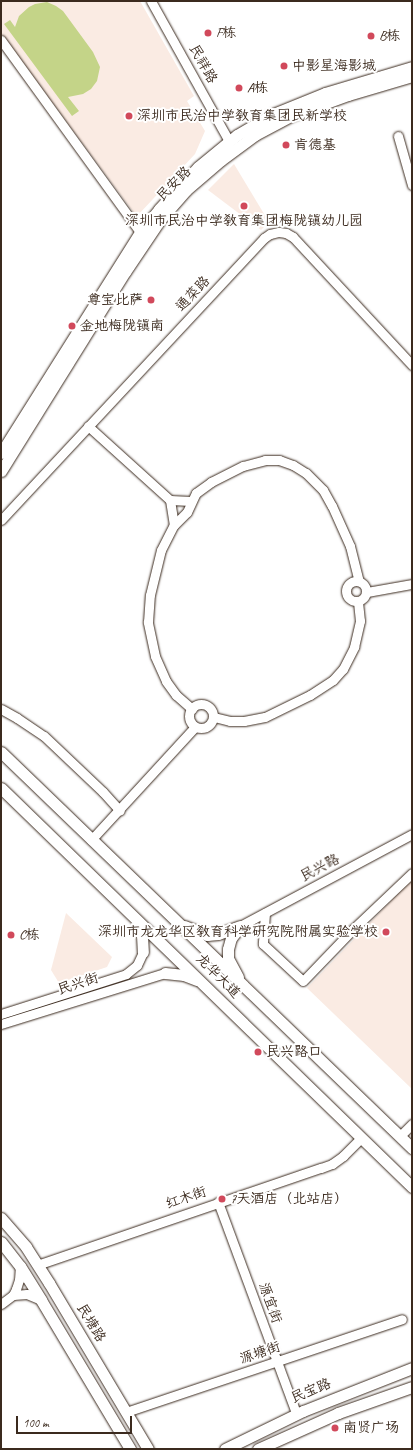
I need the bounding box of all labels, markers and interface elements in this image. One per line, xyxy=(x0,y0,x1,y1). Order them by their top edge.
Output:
place label: F栋 xyxy=(216,25,236,41)
marker: F栋 xyxy=(203,28,213,38)
place label: B栋 xyxy=(379,28,400,44)
marker: B栋 xyxy=(366,31,376,41)
street label: 民祥路 xyxy=(185,42,221,86)
place label: 中影星海影城 xyxy=(292,58,376,74)
marker: 中影星海影城 xyxy=(279,61,289,71)
place label: A栋 xyxy=(247,80,268,96)
marker: A栋 xyxy=(234,83,244,93)
place label: 深圳市民治中学教育集团民新学校 xyxy=(137,108,347,124)
marker: 深圳市民治中学教育集团民新学校 xyxy=(124,111,134,121)
place label: 肯德基 xyxy=(294,137,336,153)
marker: 肯德基 xyxy=(281,140,291,150)
street label: 民安路 xyxy=(153,163,195,205)
marker: 深圳市民治中学教育集团梅陇镇幼儿园 xyxy=(239,201,249,211)
place label: 深圳市民治中学教育集团梅陇镇幼儿园 xyxy=(125,213,363,229)
street label: 通菜路 xyxy=(173,273,213,315)
place label: 尊宝比萨 xyxy=(87,292,143,308)
marker: 尊宝比萨 xyxy=(146,295,156,305)
place label: 金地梅陇镇南 xyxy=(80,318,164,334)
marker: 金地梅陇镇南 xyxy=(67,321,77,331)
street label: 民兴路 xyxy=(298,851,342,885)
place label: 深圳市龙龙华区教育科学研究院附属实验学校 xyxy=(98,924,378,940)
place label: C栋 xyxy=(19,927,40,943)
marker: 深圳市龙龙华区教育科学研究院附属实验学校 xyxy=(381,927,391,937)
marker: C栋 xyxy=(6,930,16,940)
street label: 龙华大道 xyxy=(192,950,244,1002)
street label: 民兴街 xyxy=(55,970,101,998)
place label: 民兴路口 xyxy=(266,1044,322,1060)
marker: 民兴路口 xyxy=(253,1047,263,1057)
street label: 红木街 xyxy=(163,1183,209,1213)
place label: 7天酒店（北站店） xyxy=(230,1191,348,1207)
marker: 7天酒店（北站店） xyxy=(217,1194,227,1204)
street label: 源宜街 xyxy=(255,1280,285,1326)
street label: 民塘路 xyxy=(73,1301,109,1345)
street label: 源塘街 xyxy=(237,1338,283,1368)
street label: 民宝路 xyxy=(288,1375,334,1407)
scale bar xyxy=(18,1408,134,1434)
text: 100 m xyxy=(23,1415,49,1431)
place label: 南贤广场 xyxy=(343,1420,399,1436)
marker: 南贤广场 xyxy=(330,1423,340,1433)

